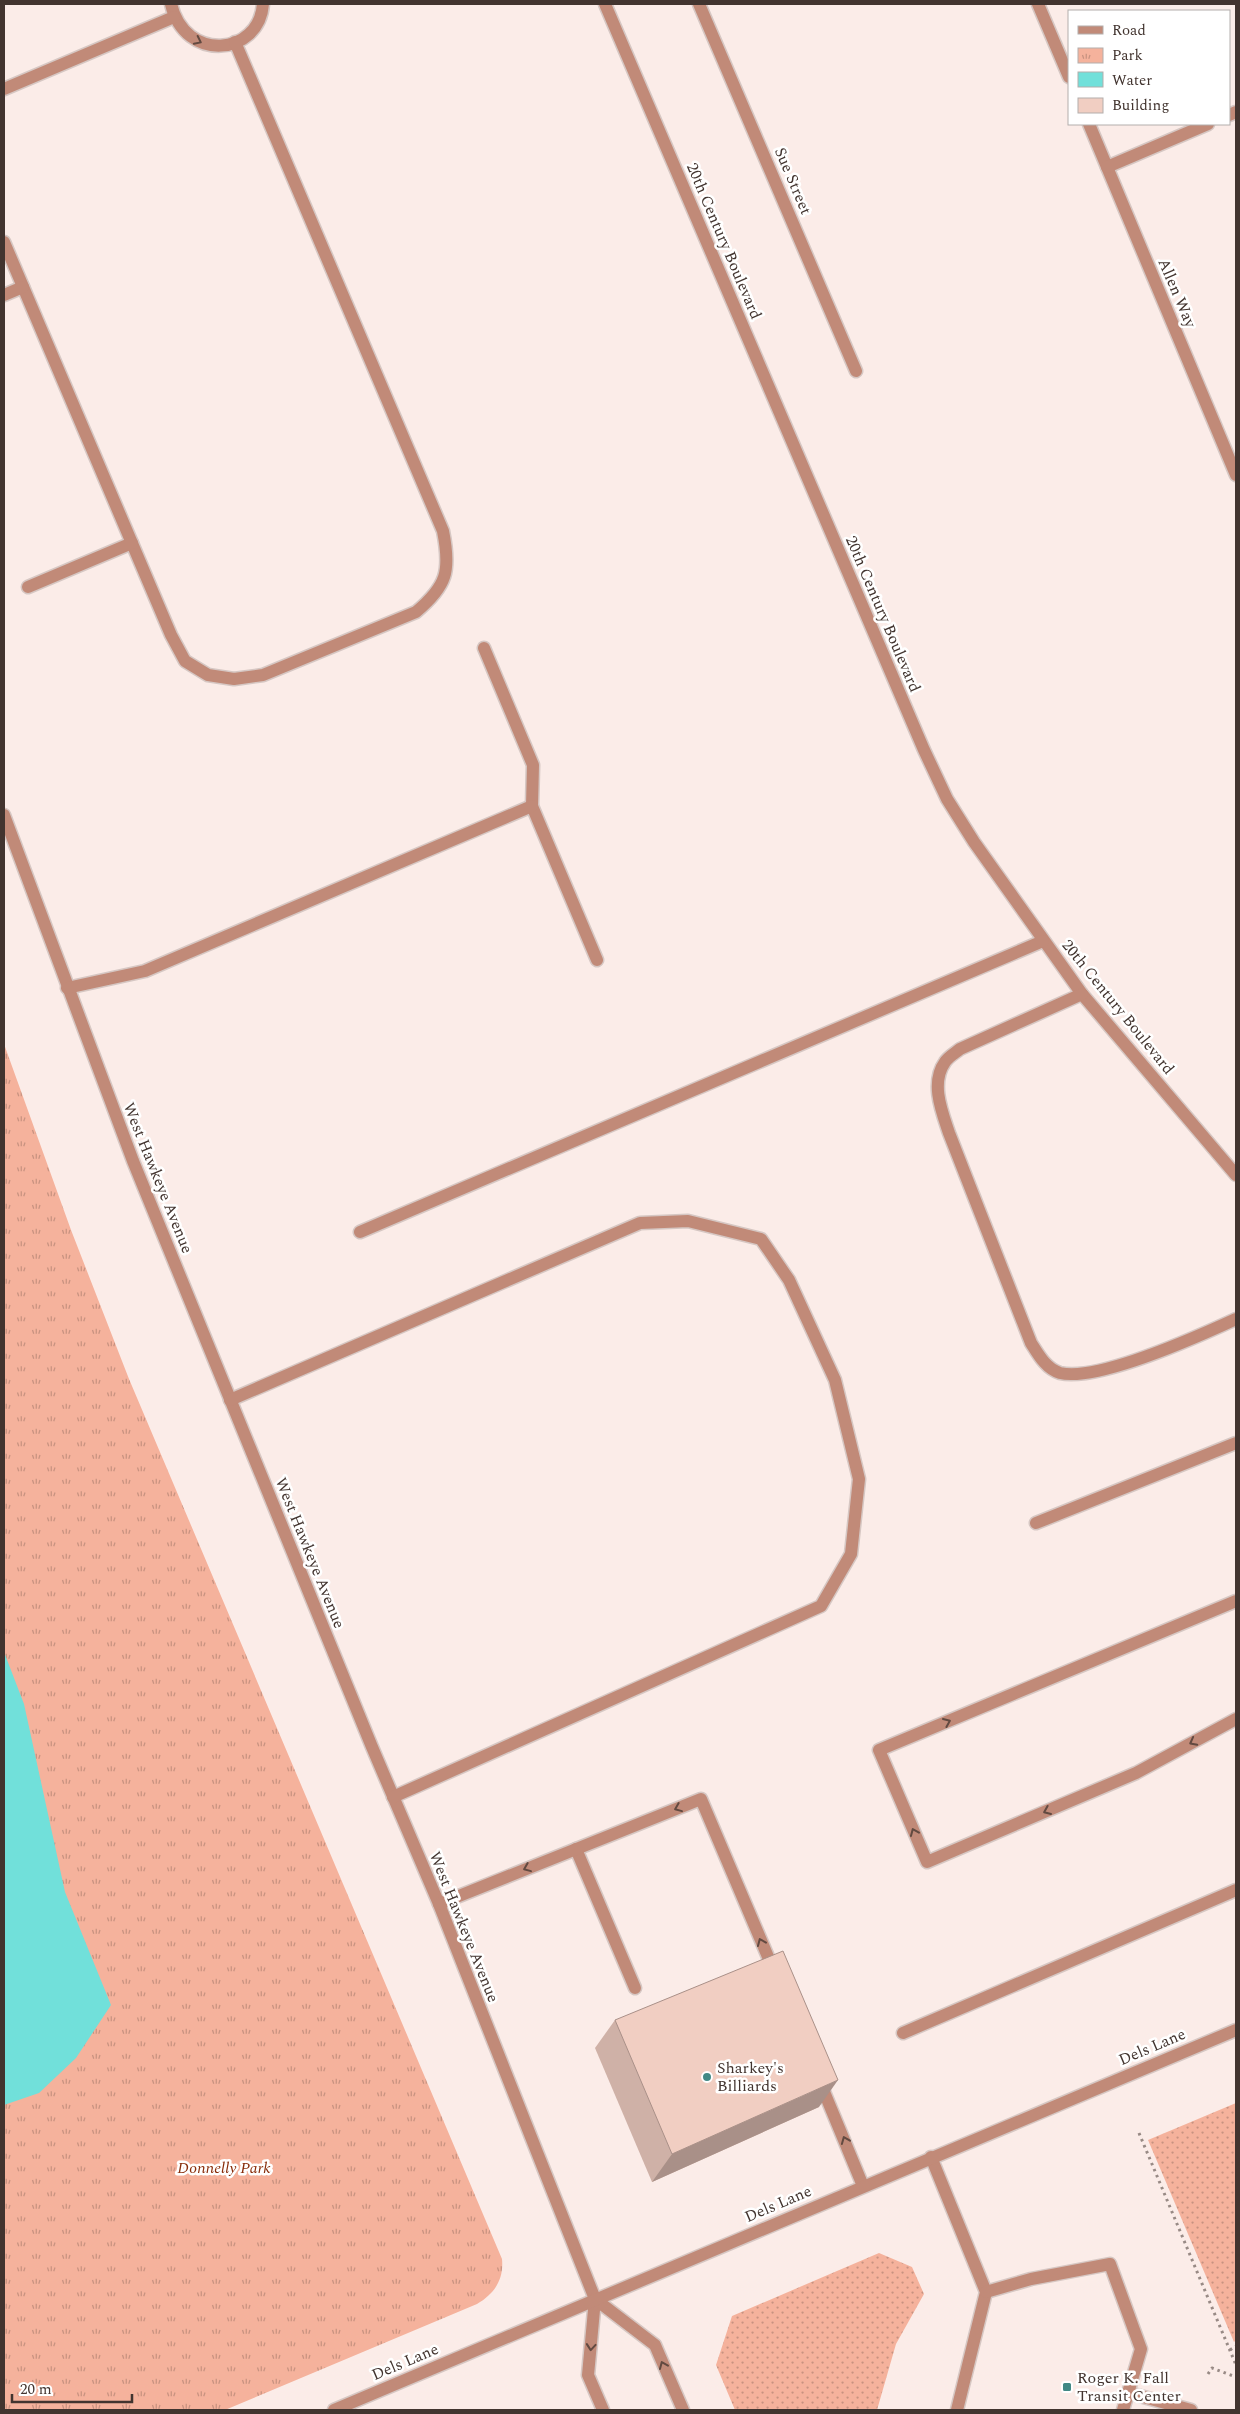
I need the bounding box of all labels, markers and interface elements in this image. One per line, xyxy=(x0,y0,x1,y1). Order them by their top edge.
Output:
legend xyxy=(1068,10,1230,125)
text: Road xyxy=(1112,19,1146,42)
one-way arrow xyxy=(193,35,202,45)
text: Park xyxy=(1112,44,1143,67)
text: Water xyxy=(1112,69,1152,92)
text: Building xyxy=(1112,94,1169,117)
street label: Sue Street xyxy=(768,144,818,219)
street label: 20th Century Boulevard xyxy=(680,159,768,323)
street label: Allen Way xyxy=(1152,255,1203,333)
street label: 20th Century Boulevard xyxy=(839,532,927,696)
street label: 20th Century Boulevard xyxy=(1056,934,1180,1080)
street label: West Hawkeye Avenue xyxy=(117,1099,199,1257)
street label: West Hawkeye Avenue xyxy=(269,1474,351,1632)
one-way arrow xyxy=(942,1718,951,1728)
one-way arrow xyxy=(1190,1736,1199,1746)
one-way arrow xyxy=(674,1802,683,1812)
one-way arrow xyxy=(1043,1806,1051,1816)
one-way arrow xyxy=(910,1828,921,1837)
street label: West Hawkeye Avenue xyxy=(423,1848,505,2006)
one-way arrow xyxy=(523,1862,532,1872)
one-way arrow xyxy=(757,1938,768,1947)
street label: Dels Lane xyxy=(1115,2022,1189,2072)
place label: Sharkey's Billiards xyxy=(717,2056,784,2098)
marker: Sharkey's Billiards xyxy=(701,2071,713,2083)
one-way arrow xyxy=(841,2136,851,2145)
park label: Donnelly Park xyxy=(177,2156,271,2180)
street label: Dels Lane xyxy=(741,2179,815,2229)
street label: Dels Lane xyxy=(368,2337,442,2387)
one-way arrow xyxy=(586,2344,597,2352)
one-way arrow xyxy=(659,2361,670,2370)
place label: Roger K. Fall Transit Center xyxy=(1077,2366,1181,2408)
scale bar xyxy=(12,2372,132,2404)
text: 20 m xyxy=(20,2378,52,2401)
marker: Roger K. Fall Transit Center xyxy=(1061,2381,1073,2393)

